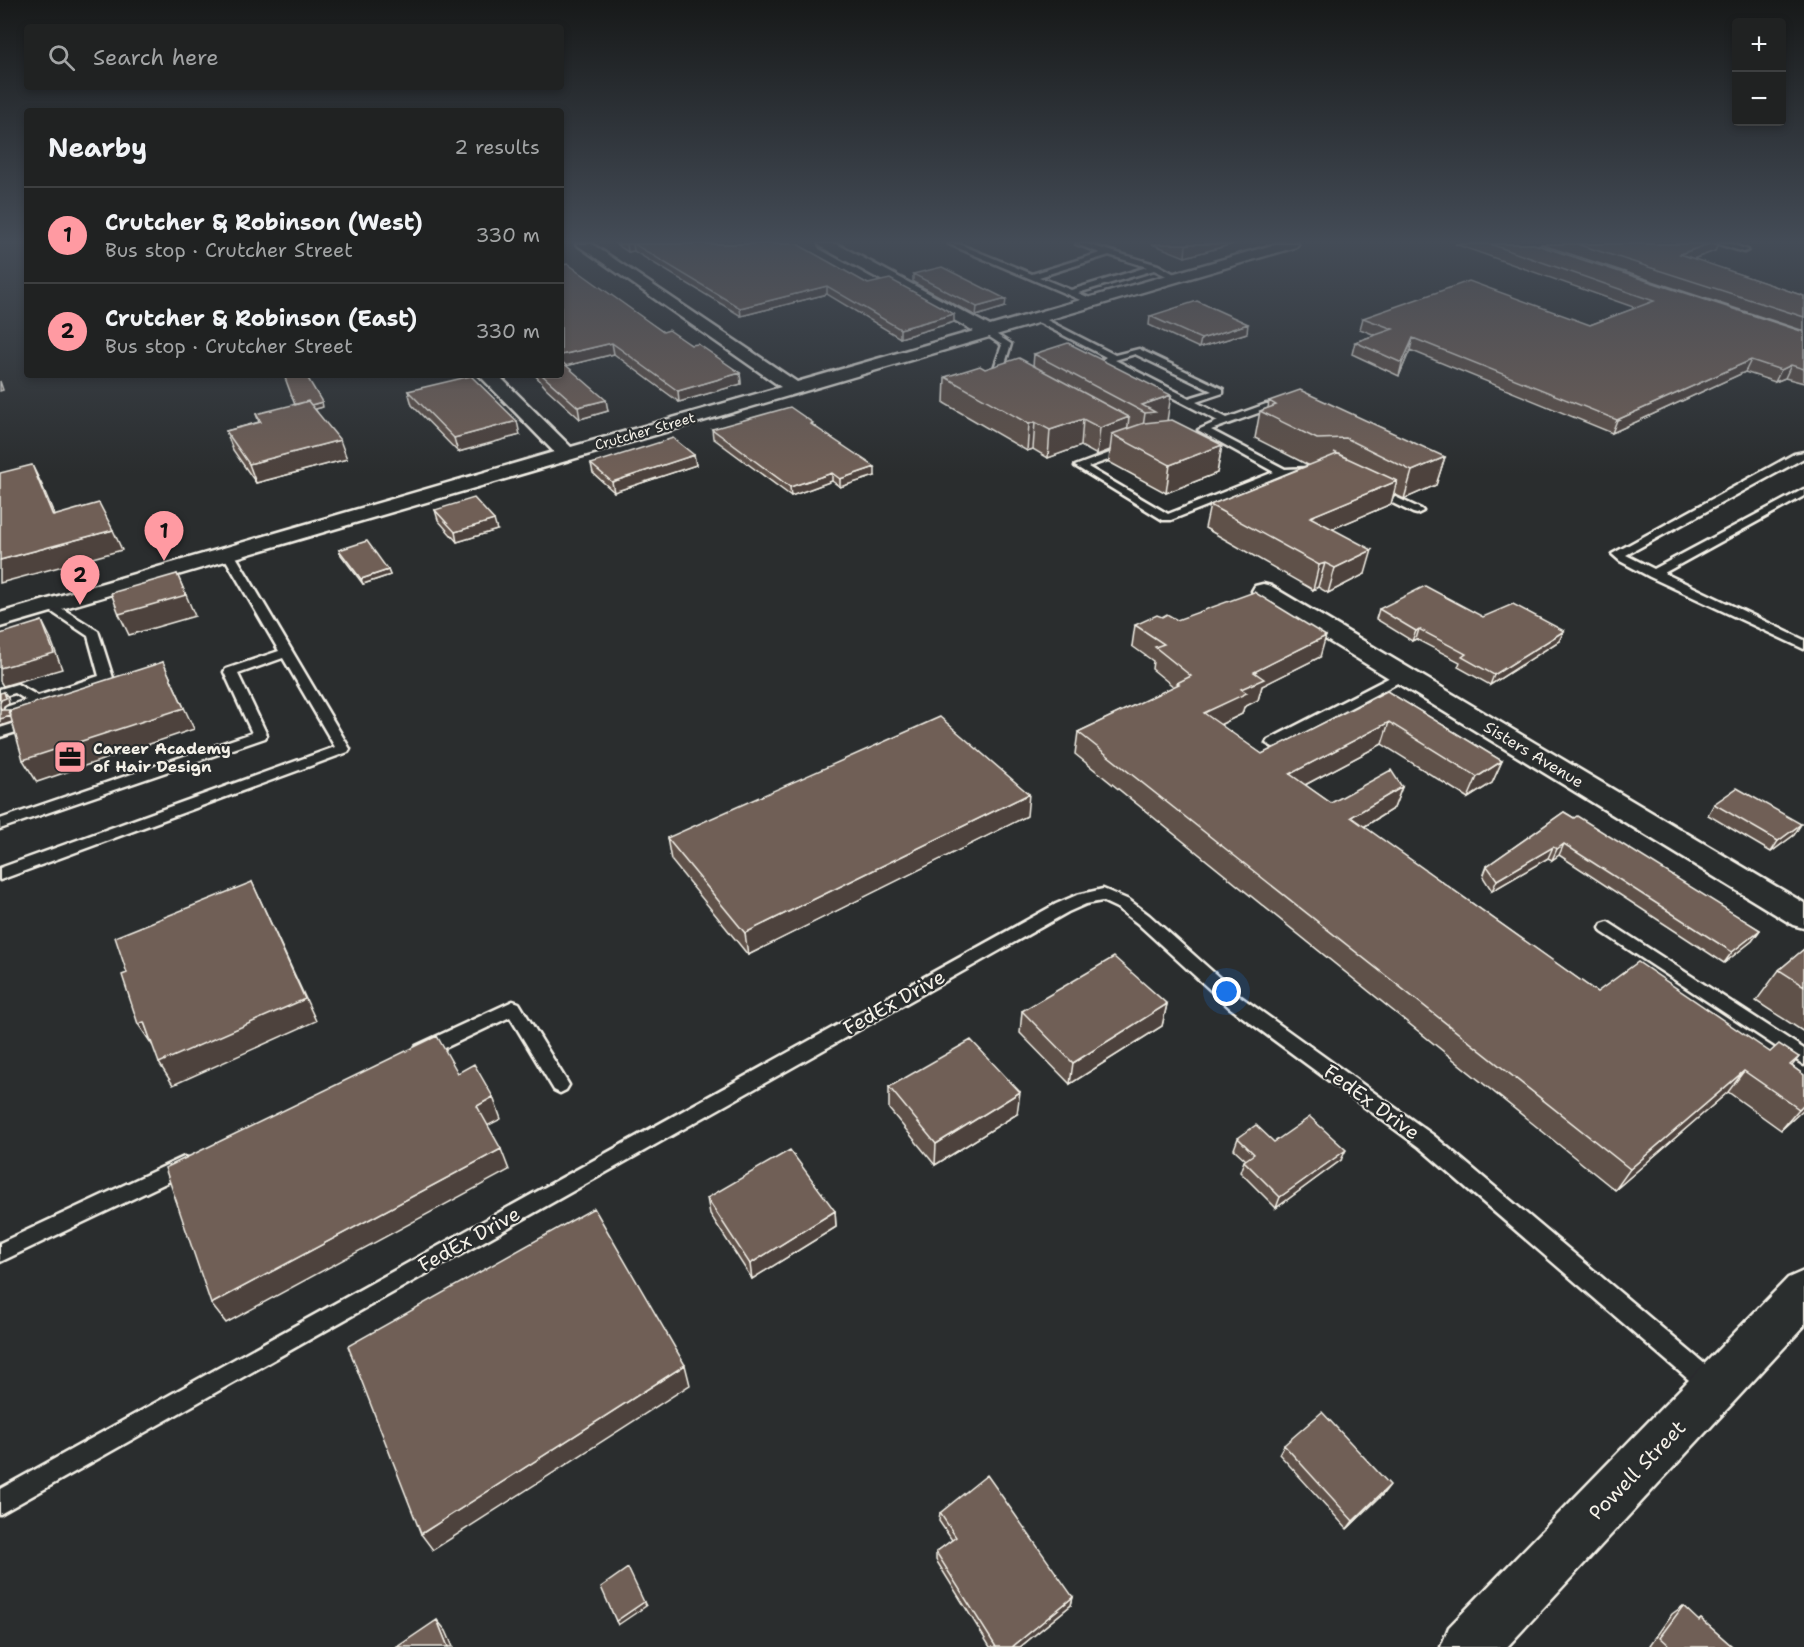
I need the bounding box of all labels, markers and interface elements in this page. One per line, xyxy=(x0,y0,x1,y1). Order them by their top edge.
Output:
map controls xyxy=(1732,18,1786,126)
button: + xyxy=(1732,18,1786,72)
search box xyxy=(24,24,564,90)
icon: search xyxy=(45,41,78,74)
text: Search here xyxy=(93,43,219,72)
button: − xyxy=(1732,72,1786,126)
text: Nearby xyxy=(48,130,147,165)
text: 2 results xyxy=(454,134,540,160)
text: Crutcher & Robinson (West) xyxy=(105,208,423,237)
text: 1 xyxy=(63,222,72,248)
text: 330 m xyxy=(476,222,540,248)
text: Bus stop · Crutcher Street xyxy=(105,237,353,263)
text: Crutcher & Robinson (East) xyxy=(105,304,417,333)
text: 2 xyxy=(61,318,75,344)
text: 330 m xyxy=(476,318,540,344)
text: Bus stop · Crutcher Street xyxy=(105,333,353,359)
street label: Crutcher Street xyxy=(593,408,697,454)
pin: 1 xyxy=(144,512,184,561)
pin: 2 xyxy=(60,556,100,605)
street label: Sisters Avenue xyxy=(1480,716,1587,792)
place label: Career Academy of Hair Design xyxy=(93,738,231,777)
office icon: Career Academy of Hair Design xyxy=(52,739,88,775)
street label: FedEx Drive xyxy=(838,963,950,1041)
your location xyxy=(1212,977,1241,1006)
street label: FedEx Drive xyxy=(1319,1058,1425,1146)
street label: FedEx Drive xyxy=(413,1200,525,1278)
street label: Powell Street xyxy=(1583,1415,1691,1525)

